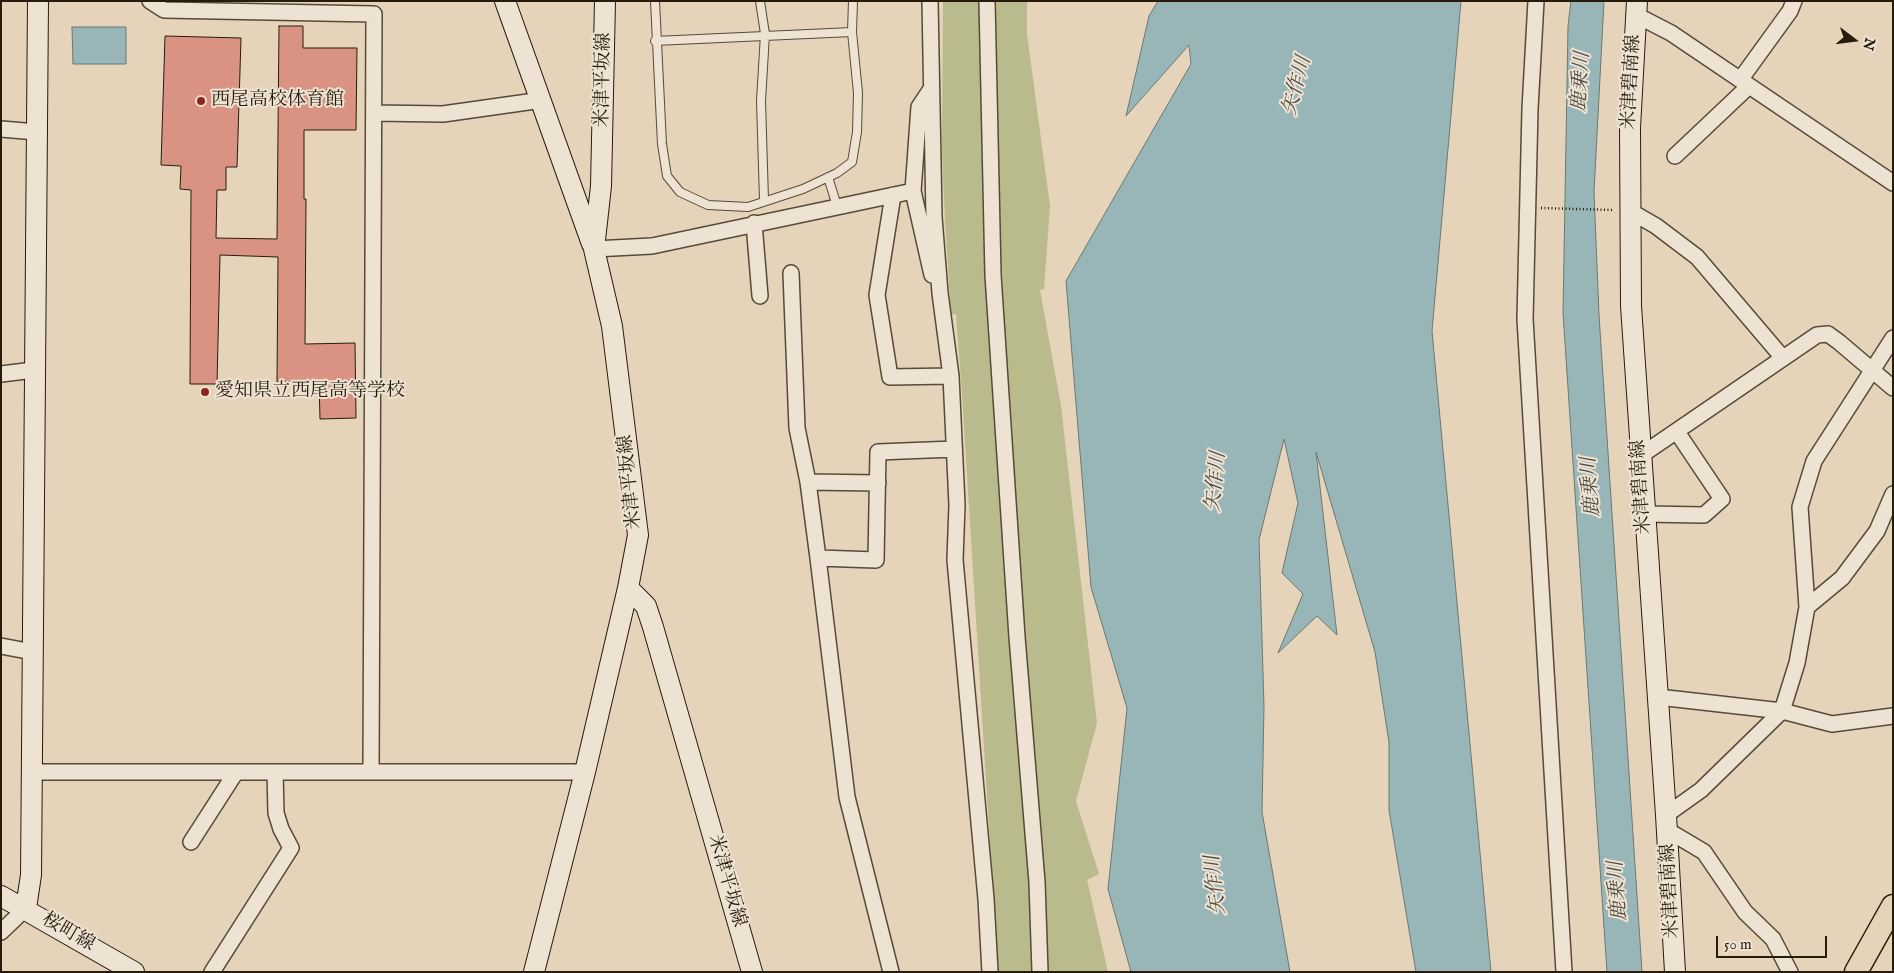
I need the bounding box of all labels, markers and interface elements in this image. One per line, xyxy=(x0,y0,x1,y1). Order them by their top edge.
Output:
north arrow xyxy=(1829,15,1879,65)
street label: 米津平坂線 xyxy=(592,32,616,128)
street label: 米津碧南線 xyxy=(1618,34,1646,130)
text: N xyxy=(1858,36,1879,52)
water label: 鹿乗川 xyxy=(1568,51,1596,113)
water label: 矢作川 xyxy=(1279,54,1317,118)
place label: 西尾高校体育館 xyxy=(211,90,344,112)
marker: 西尾高校体育館 xyxy=(195,95,207,107)
place label: 愛知県立西尾高等学校 xyxy=(215,381,405,403)
marker: 愛知県立西尾高等学校 xyxy=(199,386,211,398)
street label: 米津平坂線 xyxy=(615,434,647,530)
street label: 米津碧南線 xyxy=(1627,439,1657,535)
water label: 矢作川 xyxy=(1202,451,1232,513)
water label: 鹿乗川 xyxy=(1578,456,1606,518)
street label: 米津平坂線 xyxy=(702,832,750,930)
street label: 米津碧南線 xyxy=(1657,843,1685,939)
water label: 矢作川 xyxy=(1202,854,1232,916)
water label: 鹿乗川 xyxy=(1605,860,1633,922)
street label: 桜町線 xyxy=(38,909,98,957)
scale bar xyxy=(1719,926,1830,958)
text: 50 m xyxy=(1724,935,1752,954)

